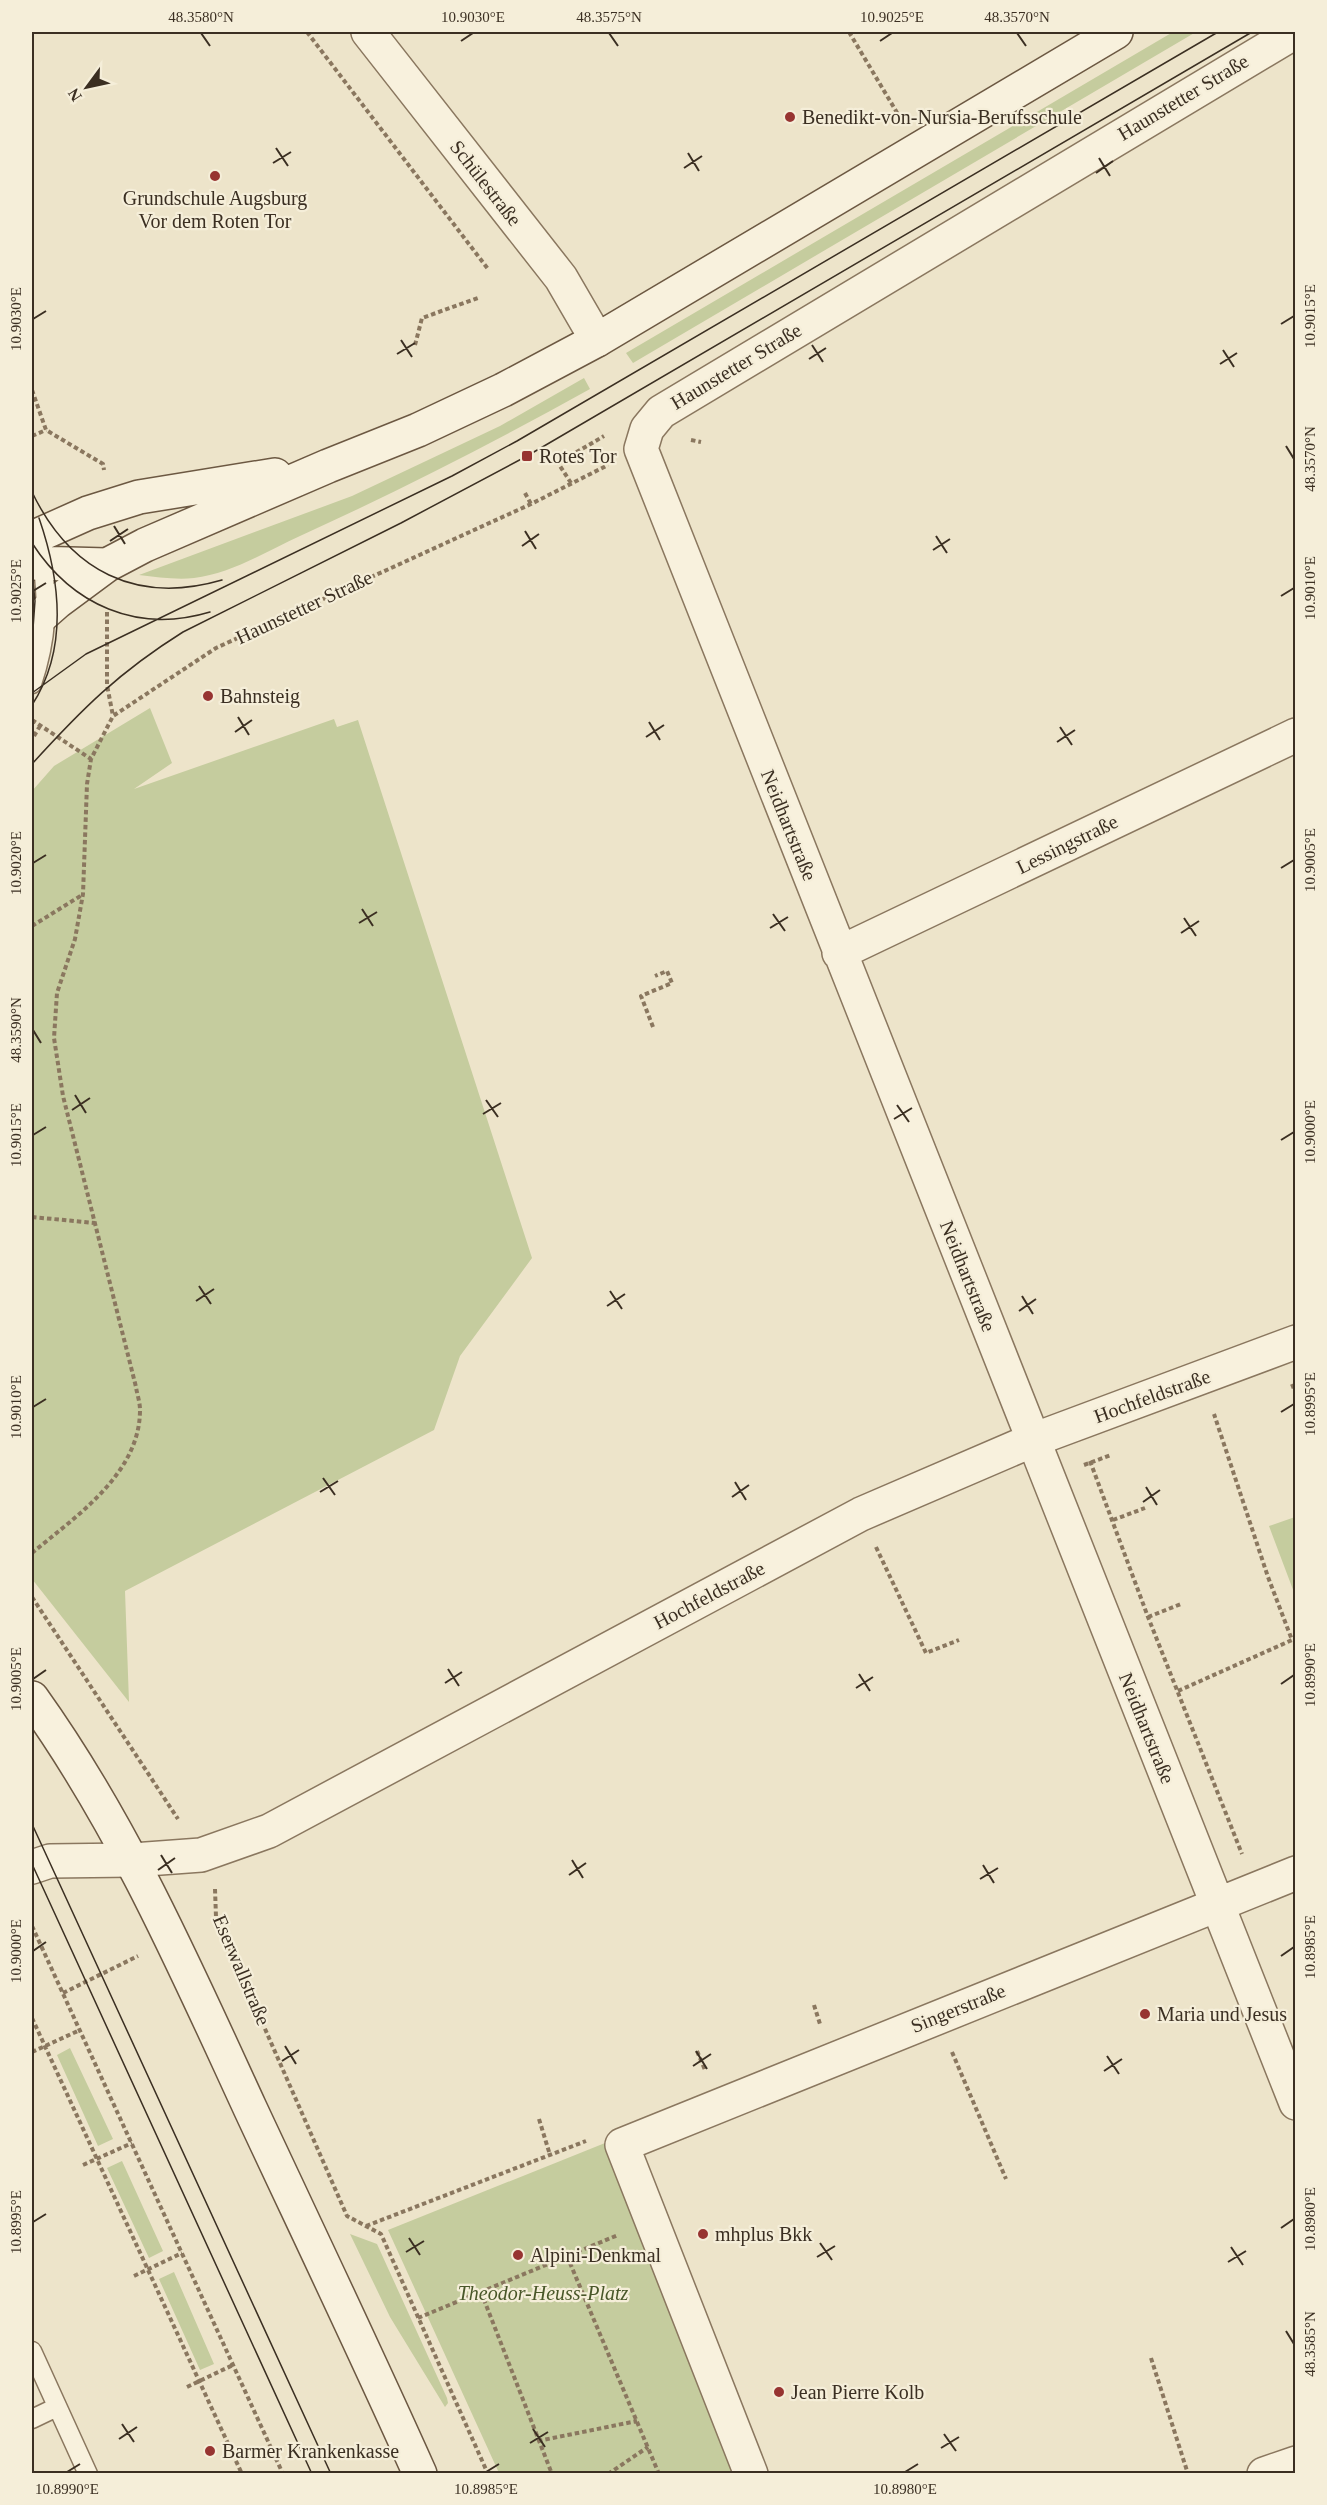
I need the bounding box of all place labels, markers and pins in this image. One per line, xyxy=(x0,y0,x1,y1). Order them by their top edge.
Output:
place label: Benedikt-von-Nursia-Berufsschule xyxy=(802,106,1082,128)
marker: Benedikt-von-Nursia-Berufsschule xyxy=(783,110,797,124)
marker: Grundschule Augsburg Vor dem Roten Tor xyxy=(208,169,222,183)
place label: Grundschule Augsburg Vor dem Roten Tor xyxy=(123,187,307,232)
place label: Rotes Tor xyxy=(539,445,617,467)
marker: Rotes Tor xyxy=(520,449,534,463)
place label: Bahnsteig xyxy=(220,685,300,708)
marker: Bahnsteig xyxy=(201,689,215,703)
place label: Maria und Jesus xyxy=(1157,2003,1287,2025)
marker: Maria und Jesus xyxy=(1138,2007,1152,2021)
place label: mhplus Bkk xyxy=(715,2223,812,2246)
marker: mhplus Bkk xyxy=(696,2227,710,2241)
place label: Alpini-Denkmal xyxy=(530,2244,662,2267)
marker: Alpini-Denkmal xyxy=(511,2248,525,2262)
place label: Jean Pierre Kolb xyxy=(791,2381,924,2403)
marker: Jean Pierre Kolb xyxy=(772,2385,786,2399)
place label: Barmer Krankenkasse xyxy=(222,2440,399,2462)
marker: Barmer Krankenkasse xyxy=(203,2444,217,2458)

